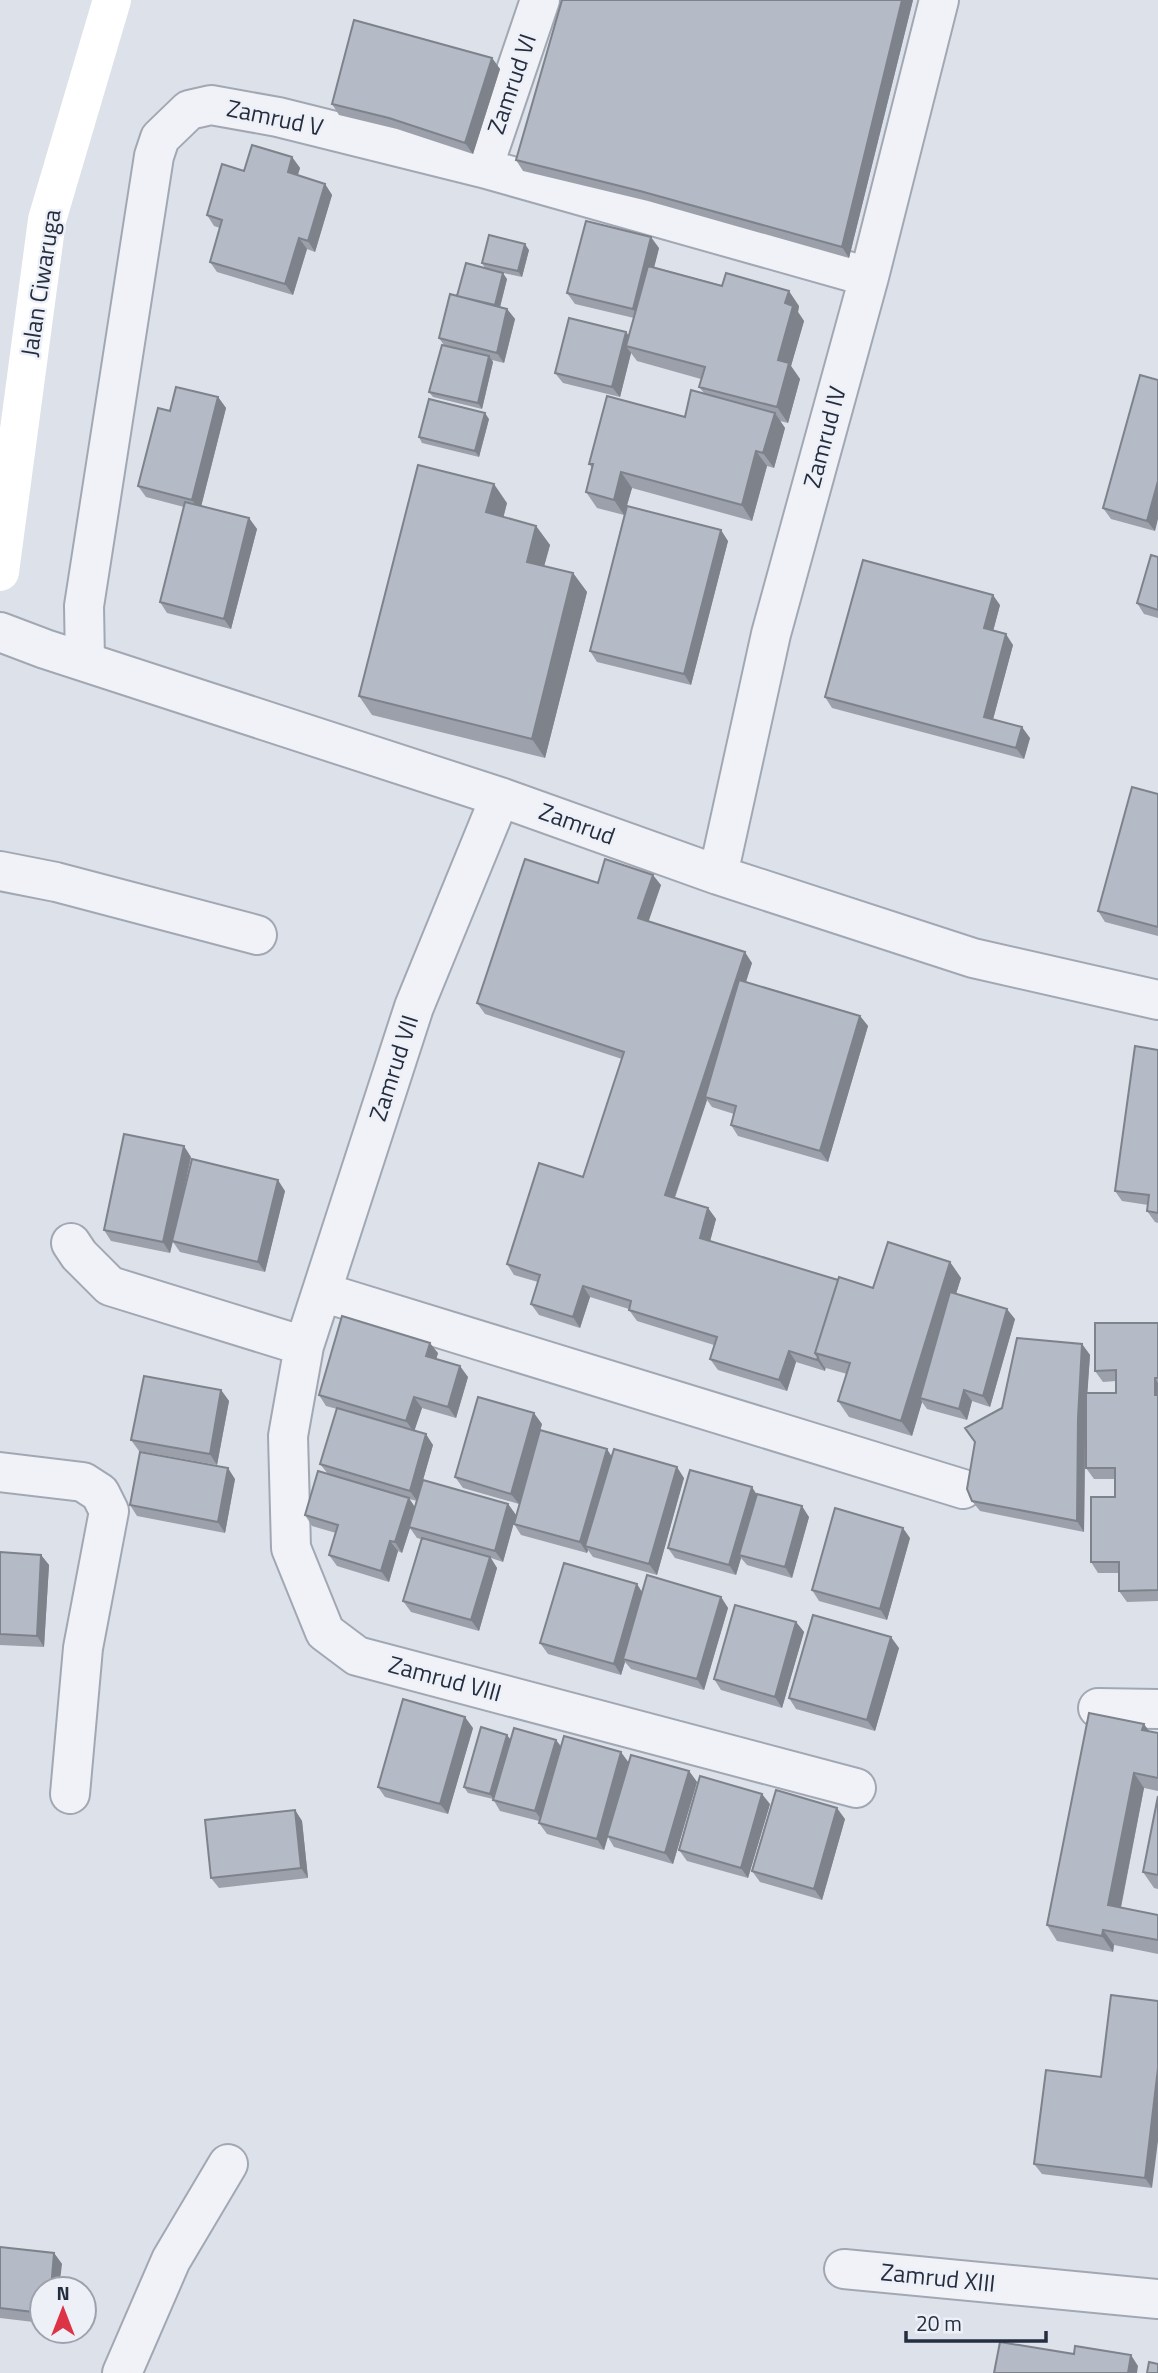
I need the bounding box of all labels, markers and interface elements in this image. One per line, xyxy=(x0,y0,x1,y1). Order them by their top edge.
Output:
street label: Zamrud VI xyxy=(477,29,545,139)
street label: Zamrud V xyxy=(224,89,327,145)
street label: Jalan Ciwaruga xyxy=(11,207,69,359)
street label: Zamrud IV xyxy=(793,382,855,492)
street label: Zamrud xyxy=(534,793,620,853)
street label: Zamrud VII xyxy=(359,1010,427,1125)
street label: Zamrud VIII xyxy=(385,1646,506,1710)
street label: Zamrud XIII xyxy=(879,2253,997,2301)
north arrow xyxy=(28,2275,98,2345)
text: N xyxy=(56,2278,70,2307)
scale bar xyxy=(906,2300,1046,2344)
text: 20 m xyxy=(916,2307,962,2339)

